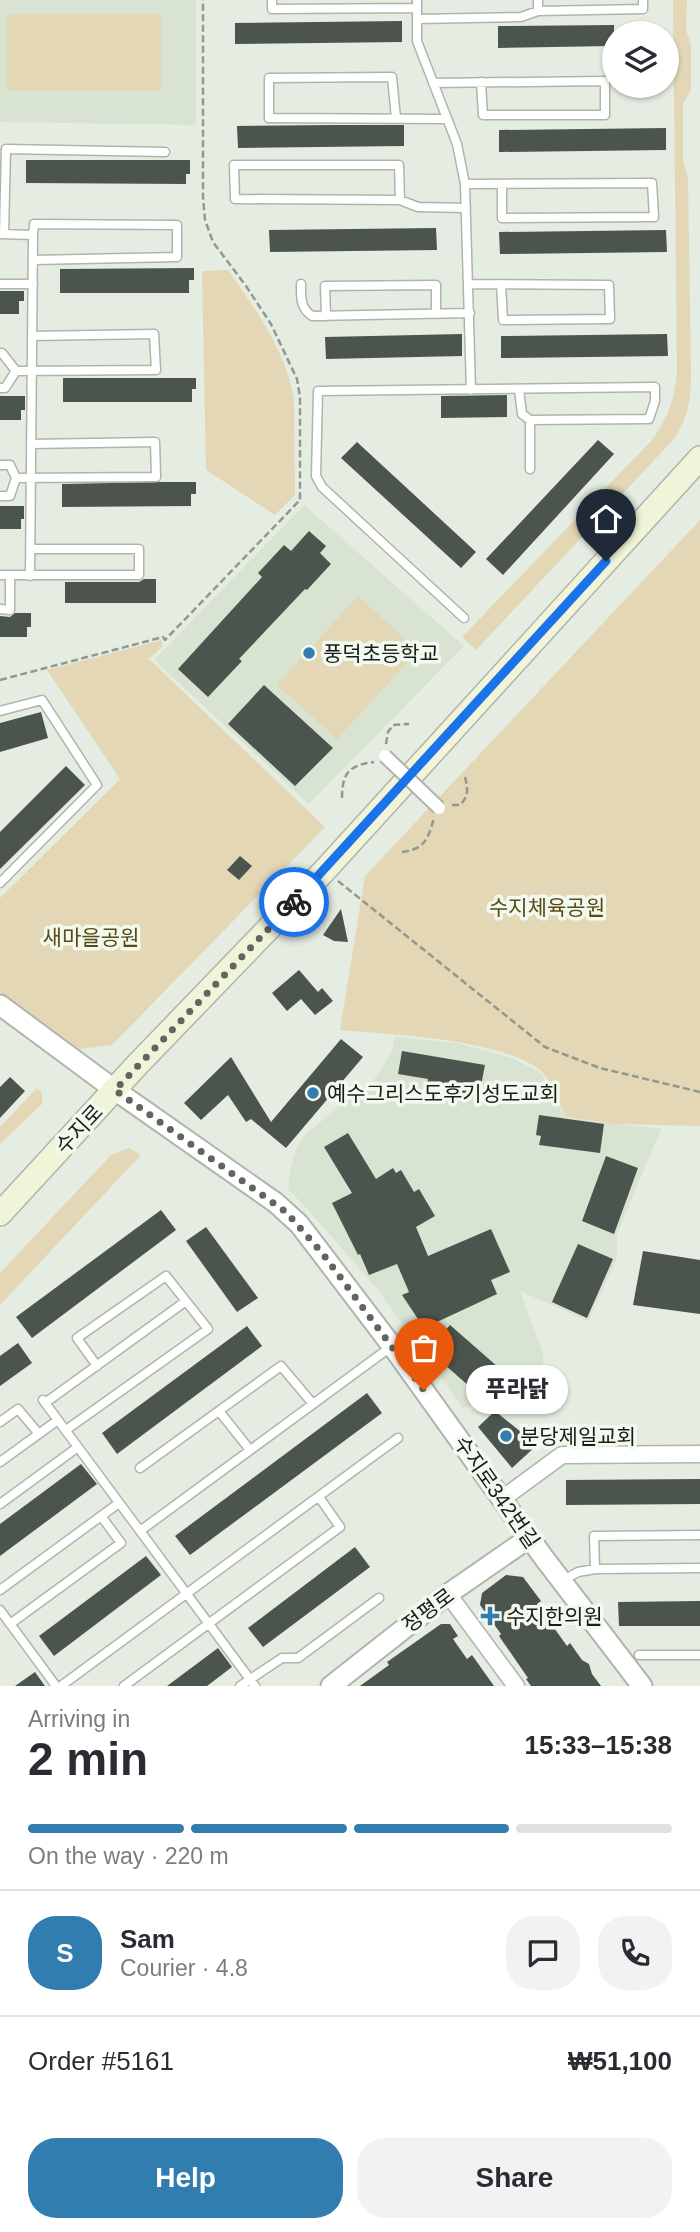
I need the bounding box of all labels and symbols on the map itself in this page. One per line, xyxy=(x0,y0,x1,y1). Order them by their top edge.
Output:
pin xyxy=(576,489,636,561)
place label: 풍덕초등학교 xyxy=(323,642,439,665)
marker: 풍덕초등학교 xyxy=(301,645,317,661)
courier xyxy=(259,867,329,937)
park label: 수지체육공원 xyxy=(489,896,605,919)
park label: 새마을공원 xyxy=(43,926,139,949)
place label: 예수그리스도후기성도교회 xyxy=(327,1082,559,1105)
marker: 예수그리스도후기성도교회 xyxy=(305,1085,321,1101)
street label: 수지로 xyxy=(51,1100,107,1158)
pin xyxy=(394,1318,454,1390)
callout: 푸라닭 xyxy=(466,1366,568,1414)
place label: 분당제일교회 xyxy=(520,1425,636,1448)
marker: 분당제일교회 xyxy=(498,1428,514,1444)
street label: 수지로342번길 xyxy=(450,1431,544,1553)
street label: 정평로 xyxy=(398,1583,458,1637)
place label: 수지한의원 xyxy=(506,1605,603,1628)
marker: 수지한의원 xyxy=(480,1606,500,1626)

